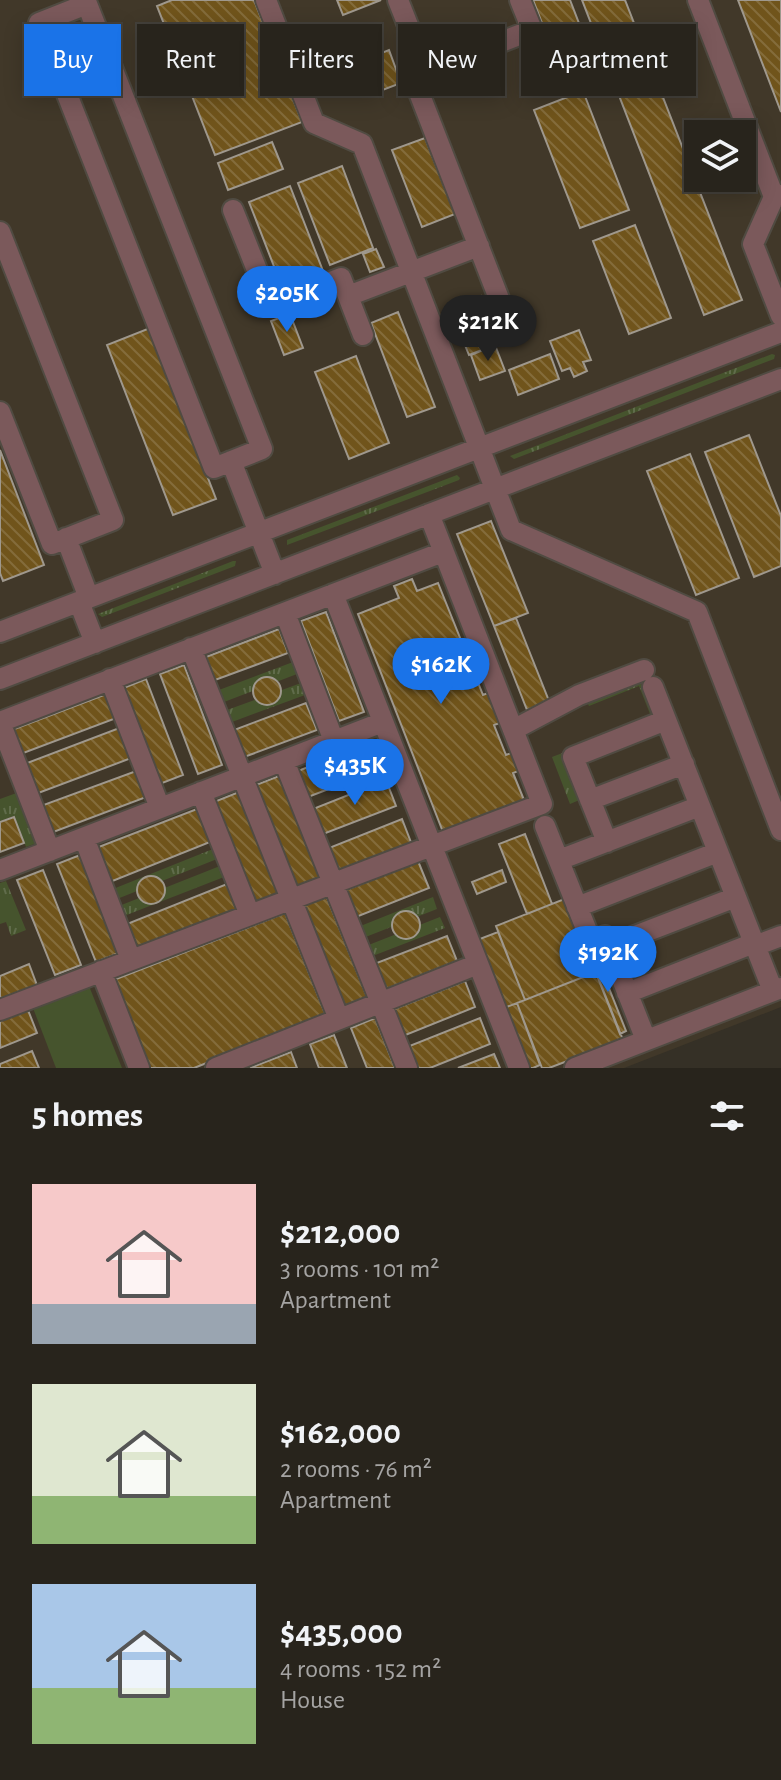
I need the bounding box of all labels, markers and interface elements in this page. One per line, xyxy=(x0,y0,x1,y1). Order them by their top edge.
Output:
chip: Buy xyxy=(24,24,121,96)
chip: Rent xyxy=(137,24,244,96)
chip: Filters xyxy=(260,24,382,96)
chip: New xyxy=(398,24,505,96)
chip: Apartment xyxy=(521,24,696,96)
map controls xyxy=(684,120,756,192)
button: layers xyxy=(684,120,756,192)
pin: $205K xyxy=(231,266,343,334)
text: $205K xyxy=(255,279,319,305)
pin: $212K xyxy=(432,295,544,363)
text: $212K xyxy=(458,308,518,334)
pin: $162K xyxy=(385,638,497,706)
text: $162K xyxy=(410,651,472,677)
pin: $435K xyxy=(299,739,411,807)
text: $435K xyxy=(324,752,386,778)
pin: $192K xyxy=(552,926,664,994)
text: $192K xyxy=(577,939,639,965)
icon: filters xyxy=(705,1094,749,1138)
text: 5 homes xyxy=(32,1099,143,1133)
icon: home xyxy=(96,1216,192,1312)
text: $212,000 xyxy=(280,1216,401,1250)
text: 3 rooms · 101 m² xyxy=(280,1256,439,1282)
text: Apartment xyxy=(280,1287,391,1313)
icon: home xyxy=(96,1416,192,1512)
text: $162,000 xyxy=(280,1416,401,1450)
text: 2 rooms · 76 m² xyxy=(280,1456,432,1482)
text: Apartment xyxy=(280,1487,391,1513)
icon: home xyxy=(96,1616,192,1712)
text: $435,000 xyxy=(280,1616,403,1650)
text: 4 rooms · 152 m² xyxy=(280,1656,441,1682)
text: House xyxy=(280,1687,345,1713)

